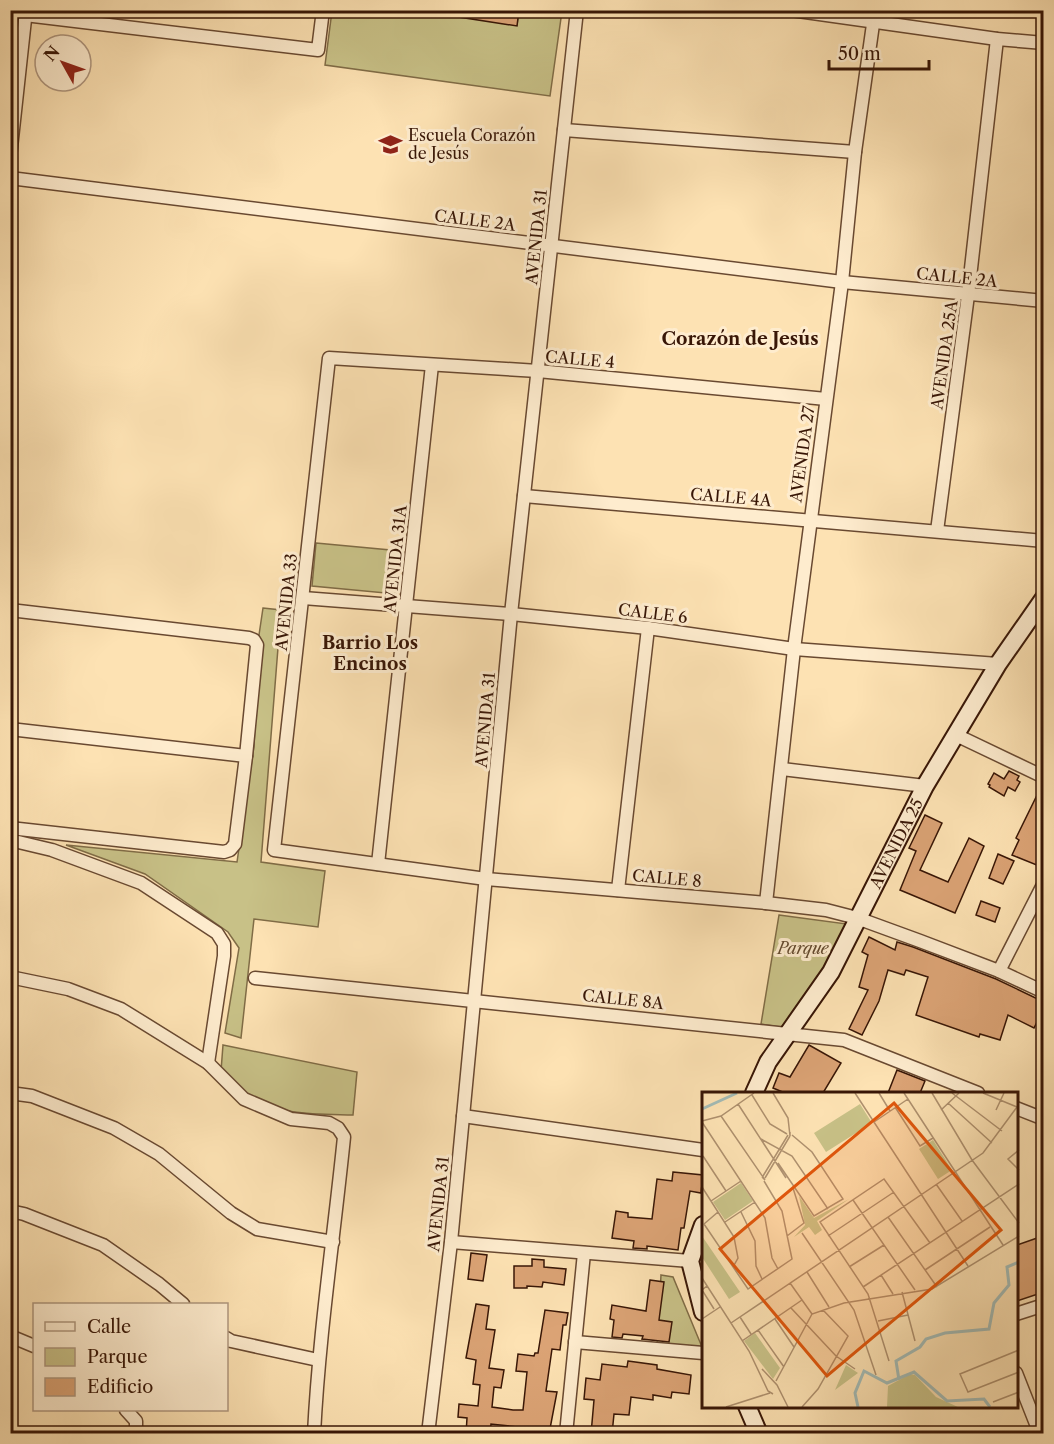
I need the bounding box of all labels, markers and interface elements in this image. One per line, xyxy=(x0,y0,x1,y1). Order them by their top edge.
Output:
north arrow xyxy=(33,33,93,93)
scale bar xyxy=(829,33,930,71)
text: N xyxy=(39,42,64,65)
text: 50 m xyxy=(838,43,881,65)
place label: Escuela Corazón de Jesús xyxy=(408,125,536,163)
school or university icon: Escuela Corazón de Jesús xyxy=(377,131,403,157)
street label: AVENIDA 31 xyxy=(521,188,551,287)
street label: CALLE 2A xyxy=(433,205,518,235)
street label: CALLE 2A xyxy=(915,263,1000,291)
street label: AVENIDA 25A xyxy=(926,298,962,412)
district label: Corazón de Jesús xyxy=(662,328,819,350)
street label: CALLE 4 xyxy=(544,346,616,372)
street label: AVENIDA 27 xyxy=(785,404,819,505)
street label: CALLE 4A xyxy=(689,483,774,511)
street label: AVENIDA 31A xyxy=(379,503,411,615)
street label: AVENIDA 33 xyxy=(271,552,301,653)
street label: CALLE 6 xyxy=(617,599,689,627)
district label: Barrio Los Encinos xyxy=(322,632,418,675)
street label: AVENIDA 31 xyxy=(471,671,499,770)
street label: AVENIDA 25 xyxy=(864,795,927,893)
street label: CALLE 8 xyxy=(631,865,703,891)
park label: Parque xyxy=(776,938,830,958)
street label: CALLE 8A xyxy=(581,985,666,1013)
inset map xyxy=(702,1092,1018,1408)
street label: AVENIDA 31 xyxy=(423,1155,453,1254)
legend xyxy=(33,1303,228,1411)
text: Calle xyxy=(87,1316,131,1338)
text: Parque xyxy=(87,1346,148,1368)
text: Edificio xyxy=(87,1376,153,1398)

